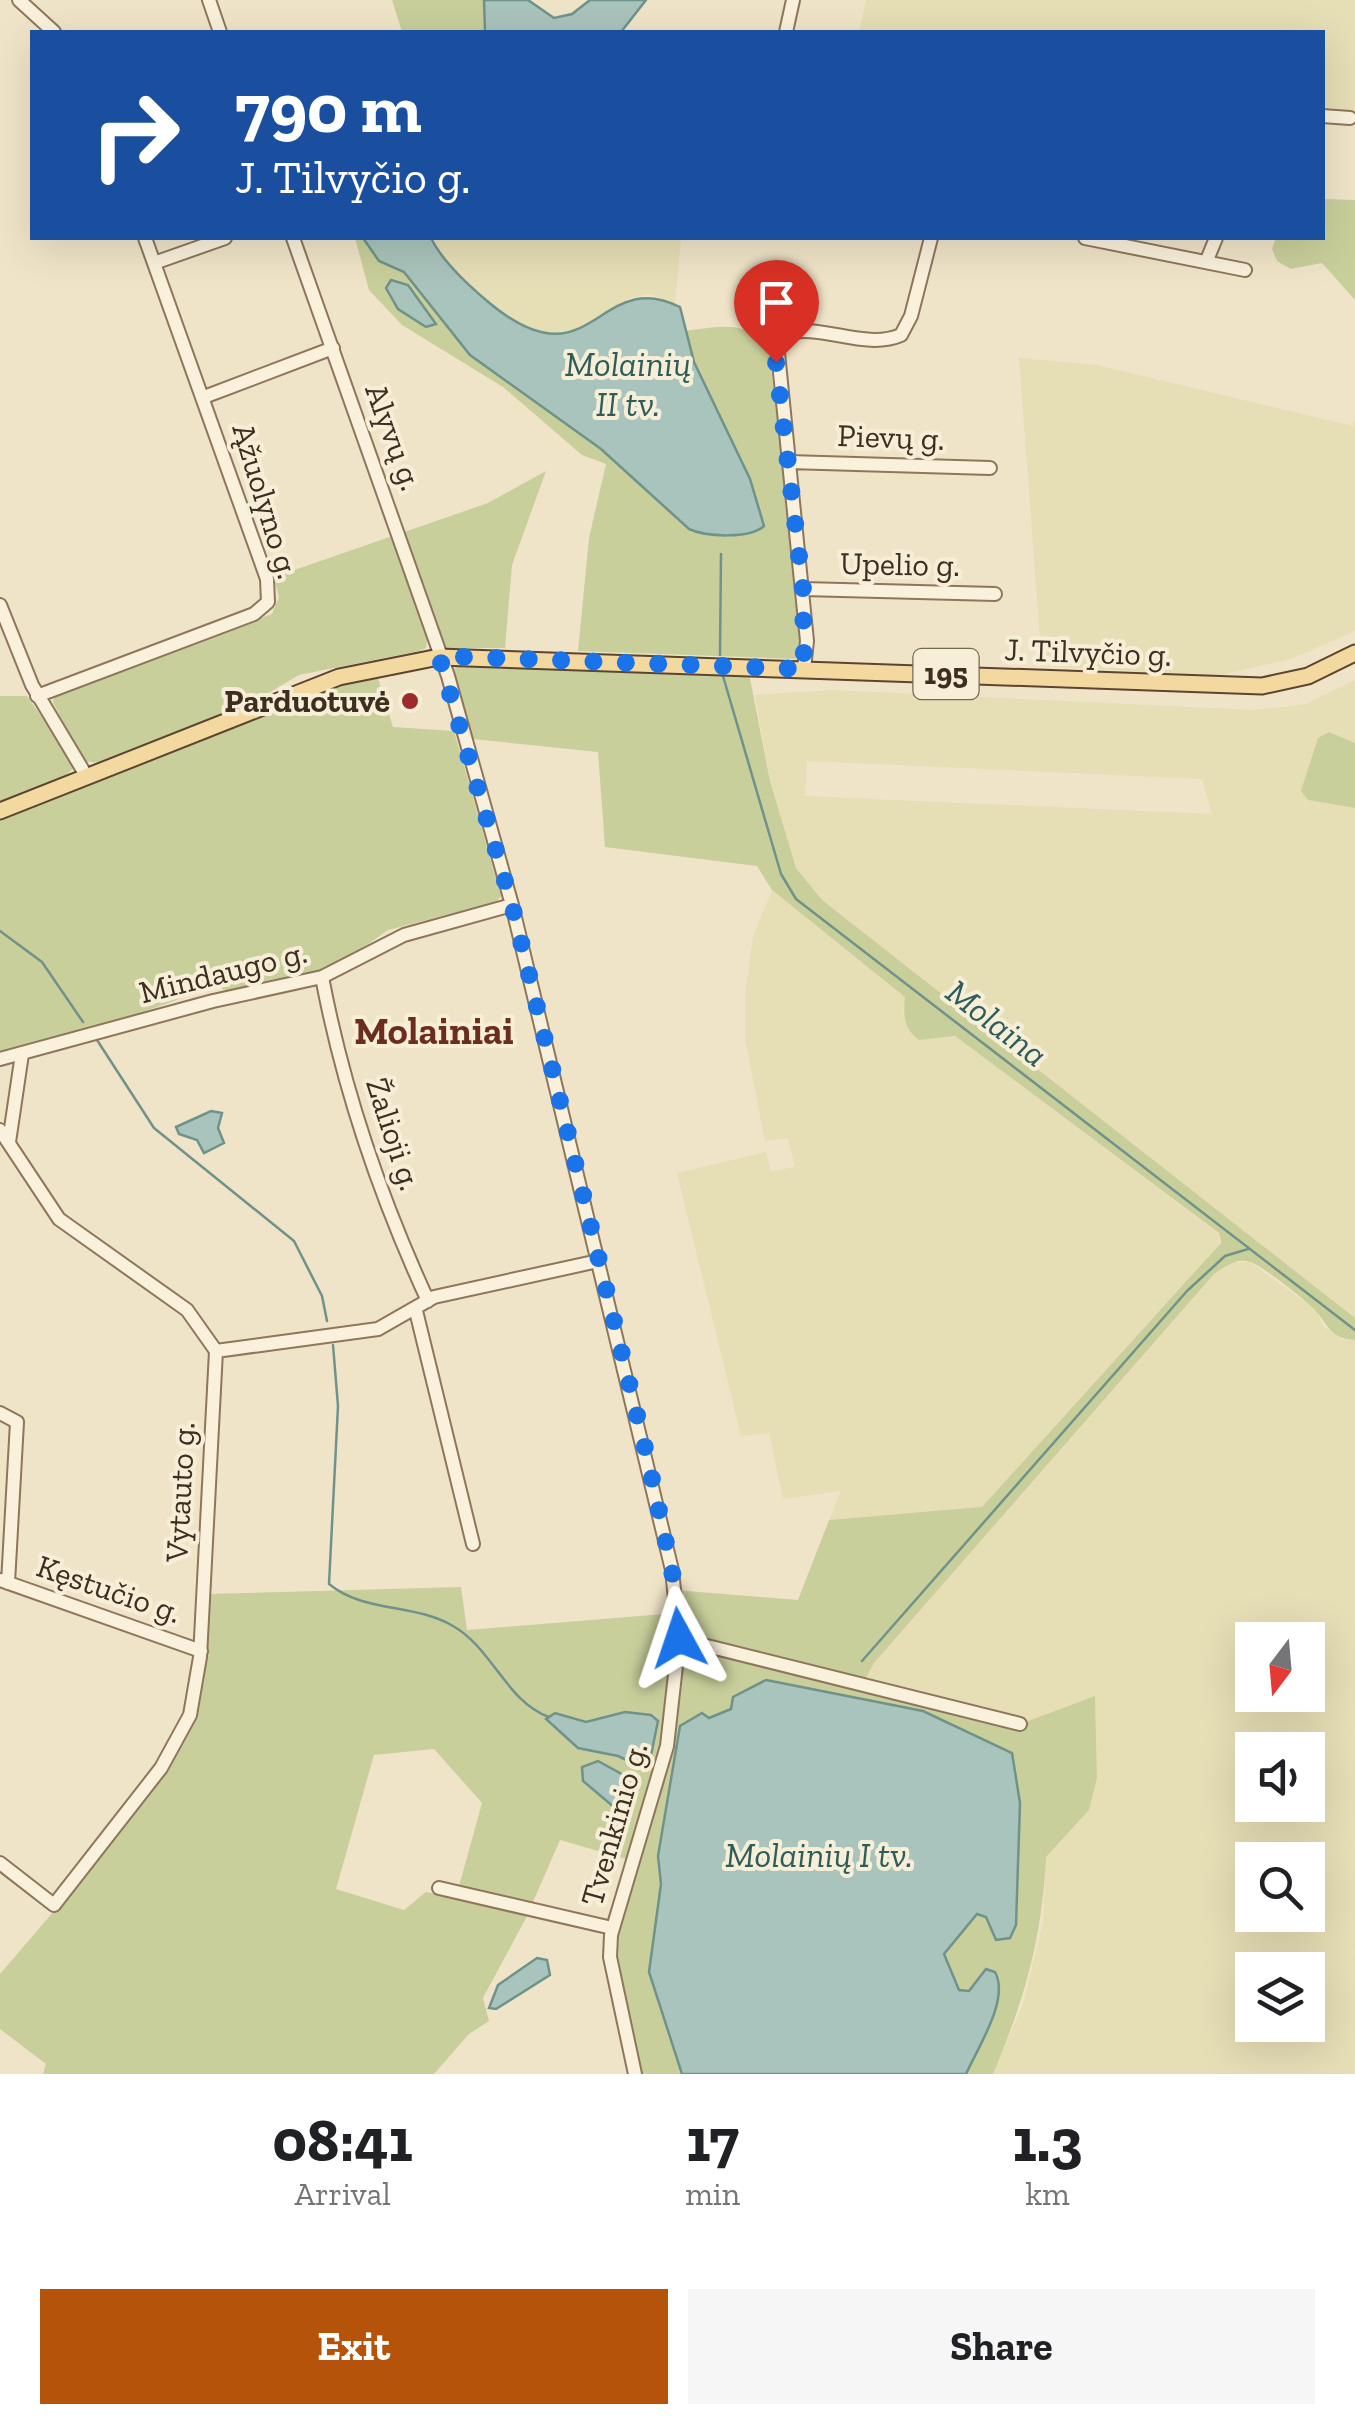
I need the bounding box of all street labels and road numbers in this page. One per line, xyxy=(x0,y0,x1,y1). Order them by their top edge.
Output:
street label: Alyvų g. xyxy=(357,379,431,495)
street label: Pievų g. xyxy=(837,416,945,458)
street label: Ąžuolyno g. xyxy=(224,419,308,583)
street label: Upelio g. xyxy=(840,544,960,584)
street label: J. Tilvyčio g. xyxy=(1004,630,1172,674)
road number: 195 xyxy=(914,649,978,699)
street label: Mindaugo g. xyxy=(135,933,311,1011)
street label: Žalioji g. xyxy=(358,1073,430,1195)
street label: Vytauto g. xyxy=(157,1421,203,1564)
street label: Kęstučio g. xyxy=(32,1547,186,1631)
street label: Tvenkinio g. xyxy=(572,1738,656,1910)

